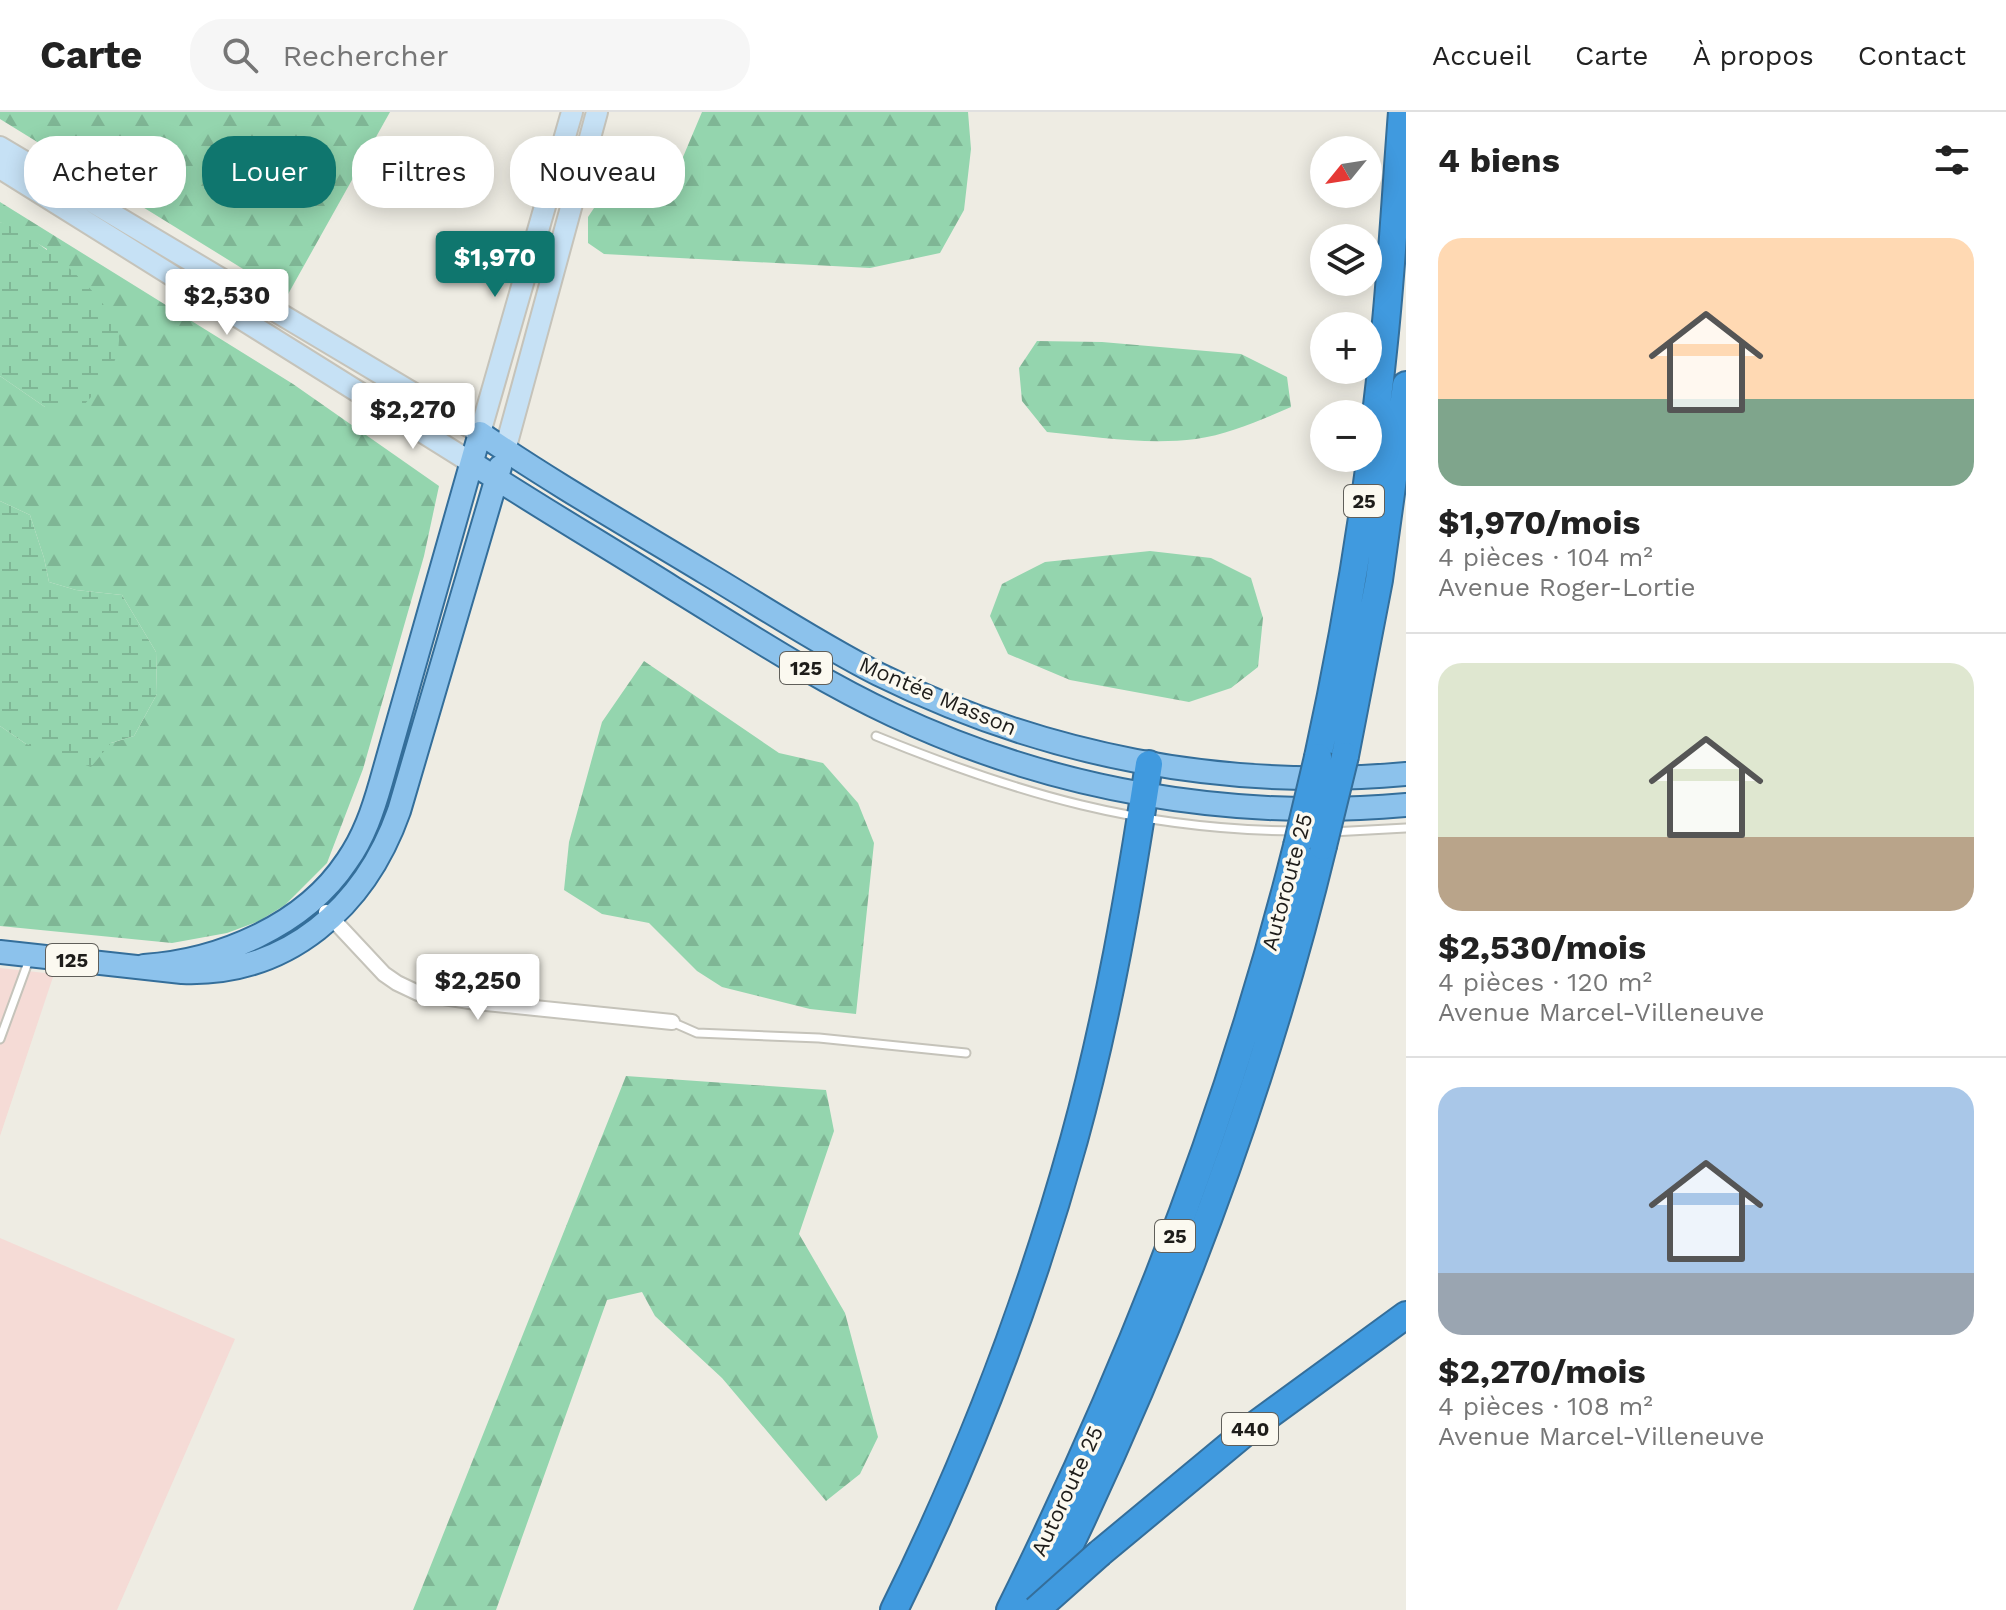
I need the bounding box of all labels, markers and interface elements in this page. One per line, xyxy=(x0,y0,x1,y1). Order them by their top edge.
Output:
search box xyxy=(190,19,750,91)
text: Carte xyxy=(40,33,142,77)
icon: search xyxy=(218,33,262,77)
text: Rechercher xyxy=(282,38,449,73)
text: Accueil xyxy=(1432,39,1531,72)
text: Carte xyxy=(1575,39,1649,72)
text: À propos xyxy=(1693,39,1814,72)
text: Contact xyxy=(1858,39,1966,72)
chip: Acheter xyxy=(24,136,186,208)
chip: Louer xyxy=(202,136,336,208)
chip: Filtres xyxy=(352,136,494,208)
chip: Nouveau xyxy=(510,136,685,208)
north arrow xyxy=(1310,136,1382,208)
map controls xyxy=(1310,136,1382,472)
icon: filters xyxy=(1930,138,1974,182)
text: 4 biens xyxy=(1438,140,1560,180)
button: layers xyxy=(1310,224,1382,296)
pin: $1,970 xyxy=(430,231,560,299)
text: $1,970 xyxy=(454,242,536,272)
pin: $2,530 xyxy=(162,269,292,337)
text: $2,530 xyxy=(183,280,271,310)
icon: home xyxy=(1634,290,1778,434)
button: + xyxy=(1310,312,1382,384)
pin: $2,270 xyxy=(348,383,478,451)
text: $2,270 xyxy=(370,394,456,424)
button: − xyxy=(1310,400,1382,472)
road number: 25 xyxy=(1344,485,1384,517)
text: $1,970/mois xyxy=(1438,502,1640,542)
text: 4 pièces · 104 m² xyxy=(1438,542,1653,572)
text: Avenue Roger-Lortie xyxy=(1438,572,1695,602)
road number: 125 xyxy=(780,652,832,684)
street label: Montée Masson xyxy=(856,652,1020,740)
icon: home xyxy=(1634,715,1778,859)
street label: Autoroute 25 xyxy=(1257,811,1317,953)
text: $2,530/mois xyxy=(1438,927,1646,967)
road number: 125 xyxy=(46,944,98,976)
pin: $2,250 xyxy=(413,954,543,1022)
text: $2,250 xyxy=(434,965,522,995)
text: 4 pièces · 120 m² xyxy=(1438,967,1652,997)
text: Avenue Marcel-Villeneuve xyxy=(1438,997,1764,1027)
icon: home xyxy=(1634,1139,1778,1283)
road number: 25 xyxy=(1155,1220,1195,1252)
text: $2,270/mois xyxy=(1438,1351,1646,1391)
text: 4 pièces · 108 m² xyxy=(1438,1391,1653,1421)
road number: 440 xyxy=(1222,1413,1278,1445)
text: Avenue Marcel-Villeneuve xyxy=(1438,1421,1764,1451)
street label: Autoroute 25 xyxy=(1026,1422,1108,1560)

